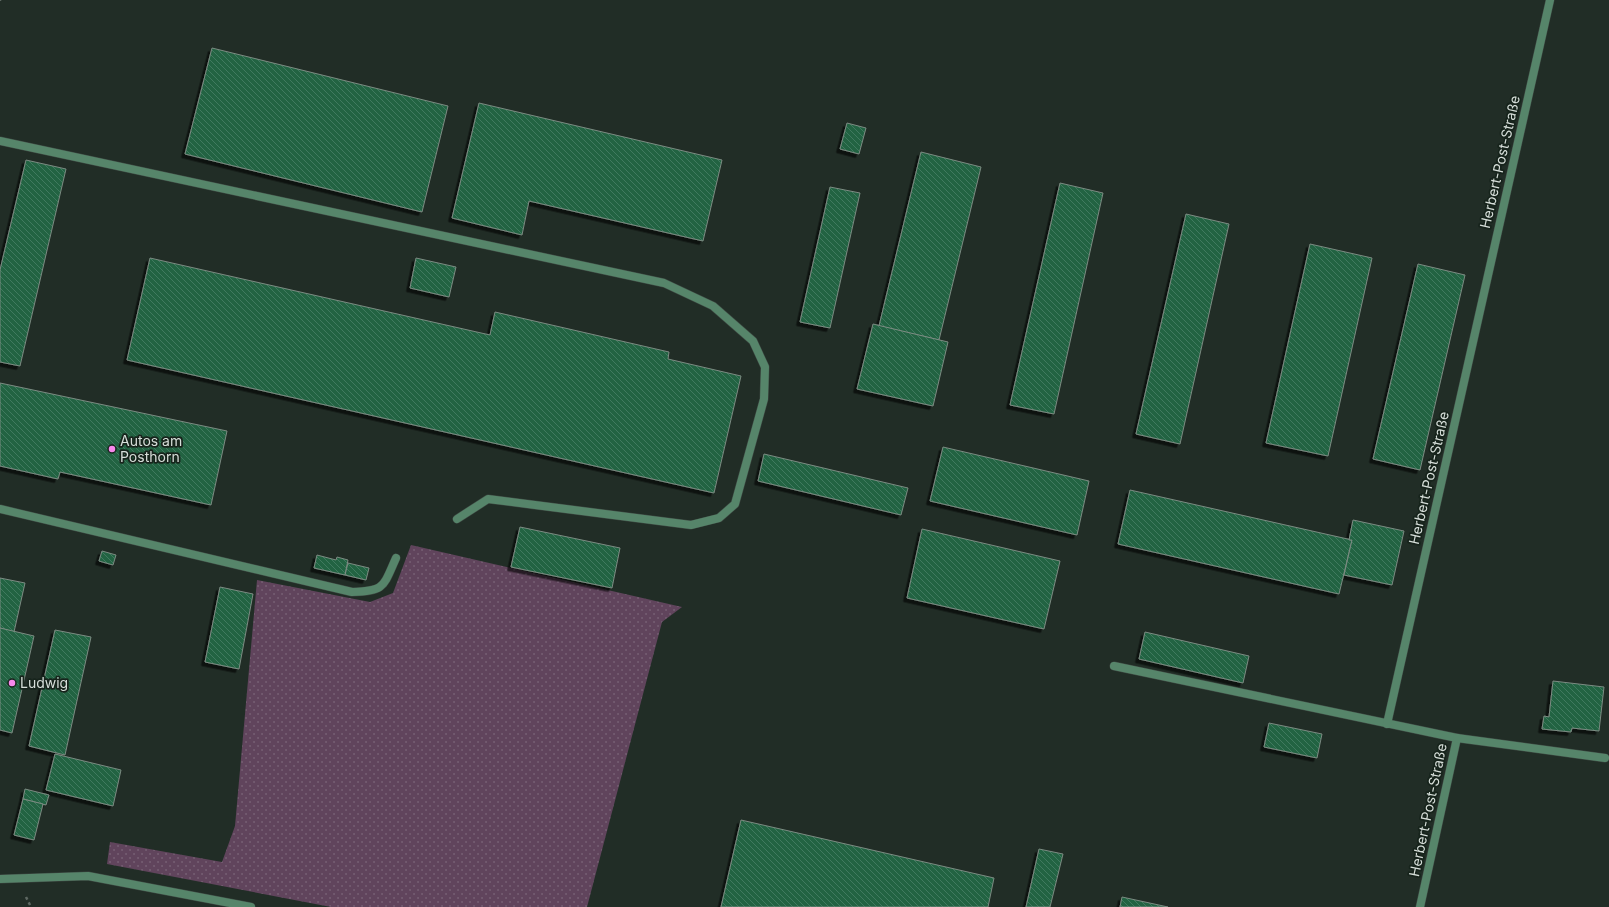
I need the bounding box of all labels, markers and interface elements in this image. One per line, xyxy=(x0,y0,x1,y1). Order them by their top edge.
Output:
street label: Herbert-Post-Straße xyxy=(1476,94,1523,230)
street label: Herbert-Post-Straße xyxy=(1405,410,1452,546)
place label: Autos am Posthorn xyxy=(120,432,182,465)
marker: Autos am Posthorn xyxy=(107,444,117,454)
place label: Ludwig xyxy=(20,674,68,691)
marker: Ludwig xyxy=(7,678,17,688)
street label: Herbert-Post-Straße xyxy=(1405,742,1450,878)

